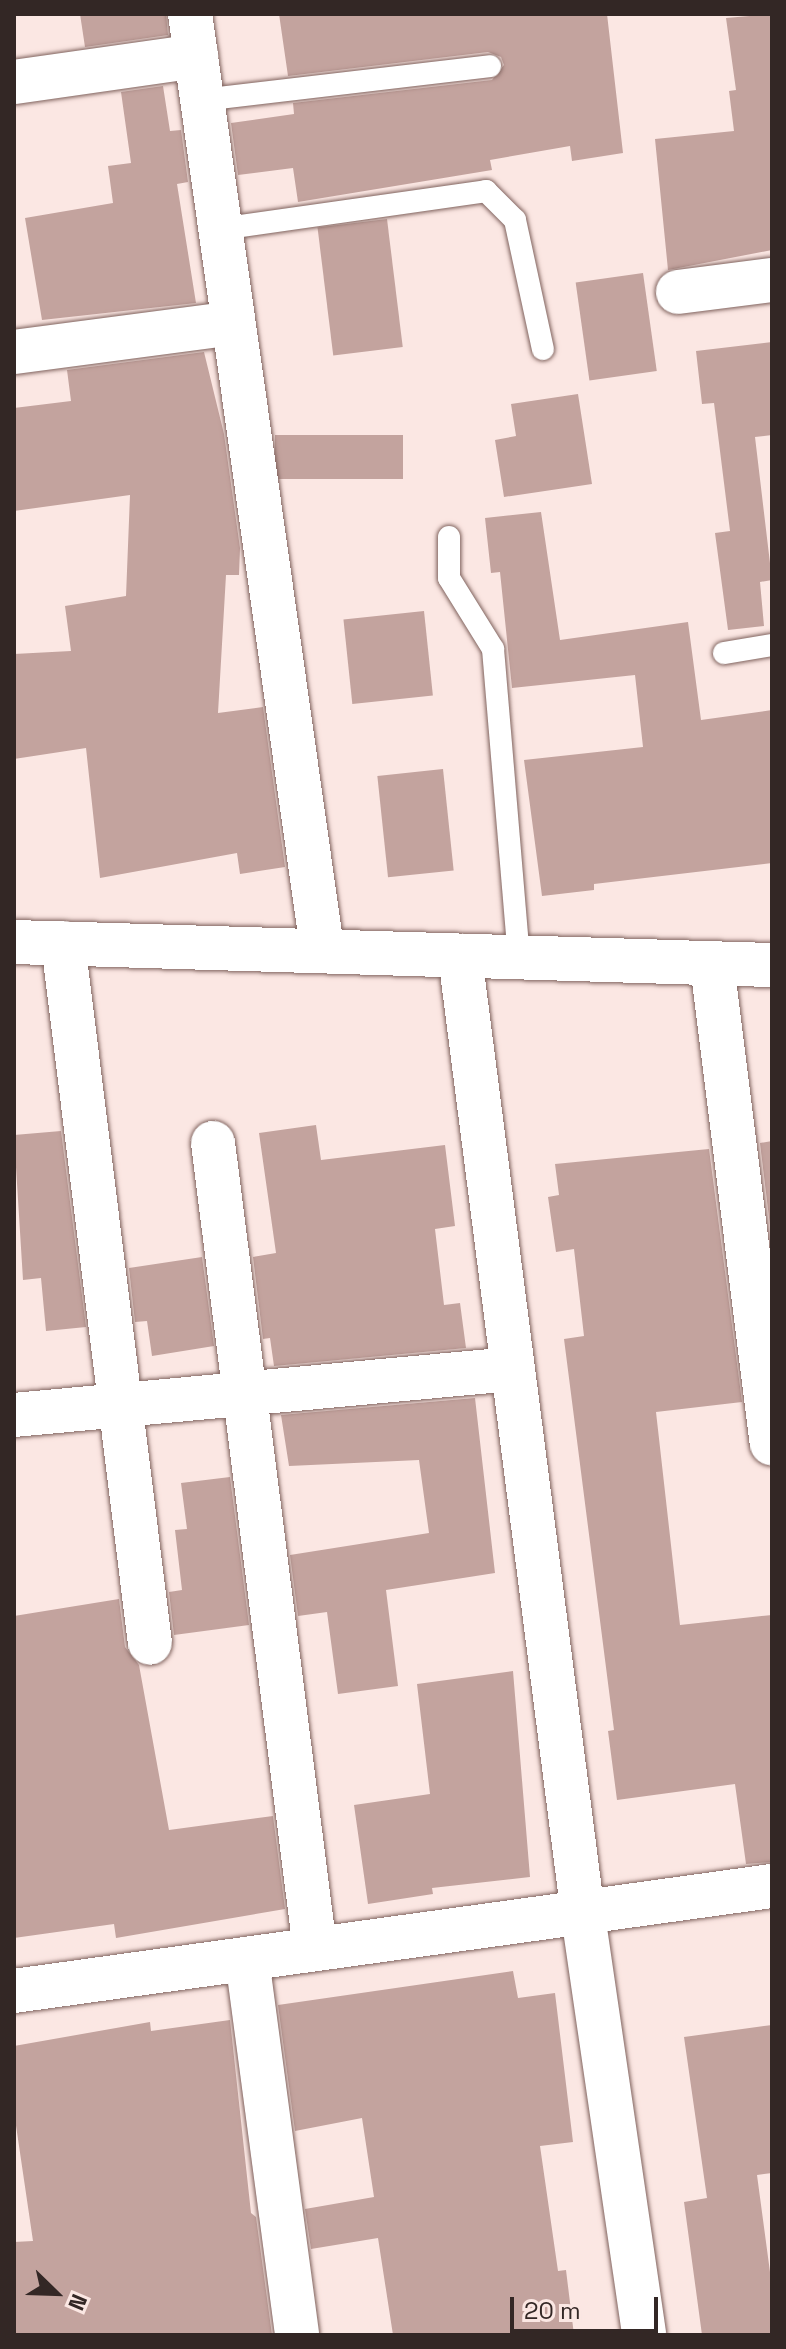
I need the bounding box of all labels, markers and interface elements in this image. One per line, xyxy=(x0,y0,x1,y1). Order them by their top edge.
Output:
north arrow xyxy=(16,2253,96,2333)
scale bar xyxy=(514,2281,662,2331)
text: N xyxy=(62,2290,94,2315)
text: 20 m xyxy=(524,2295,581,2326)

